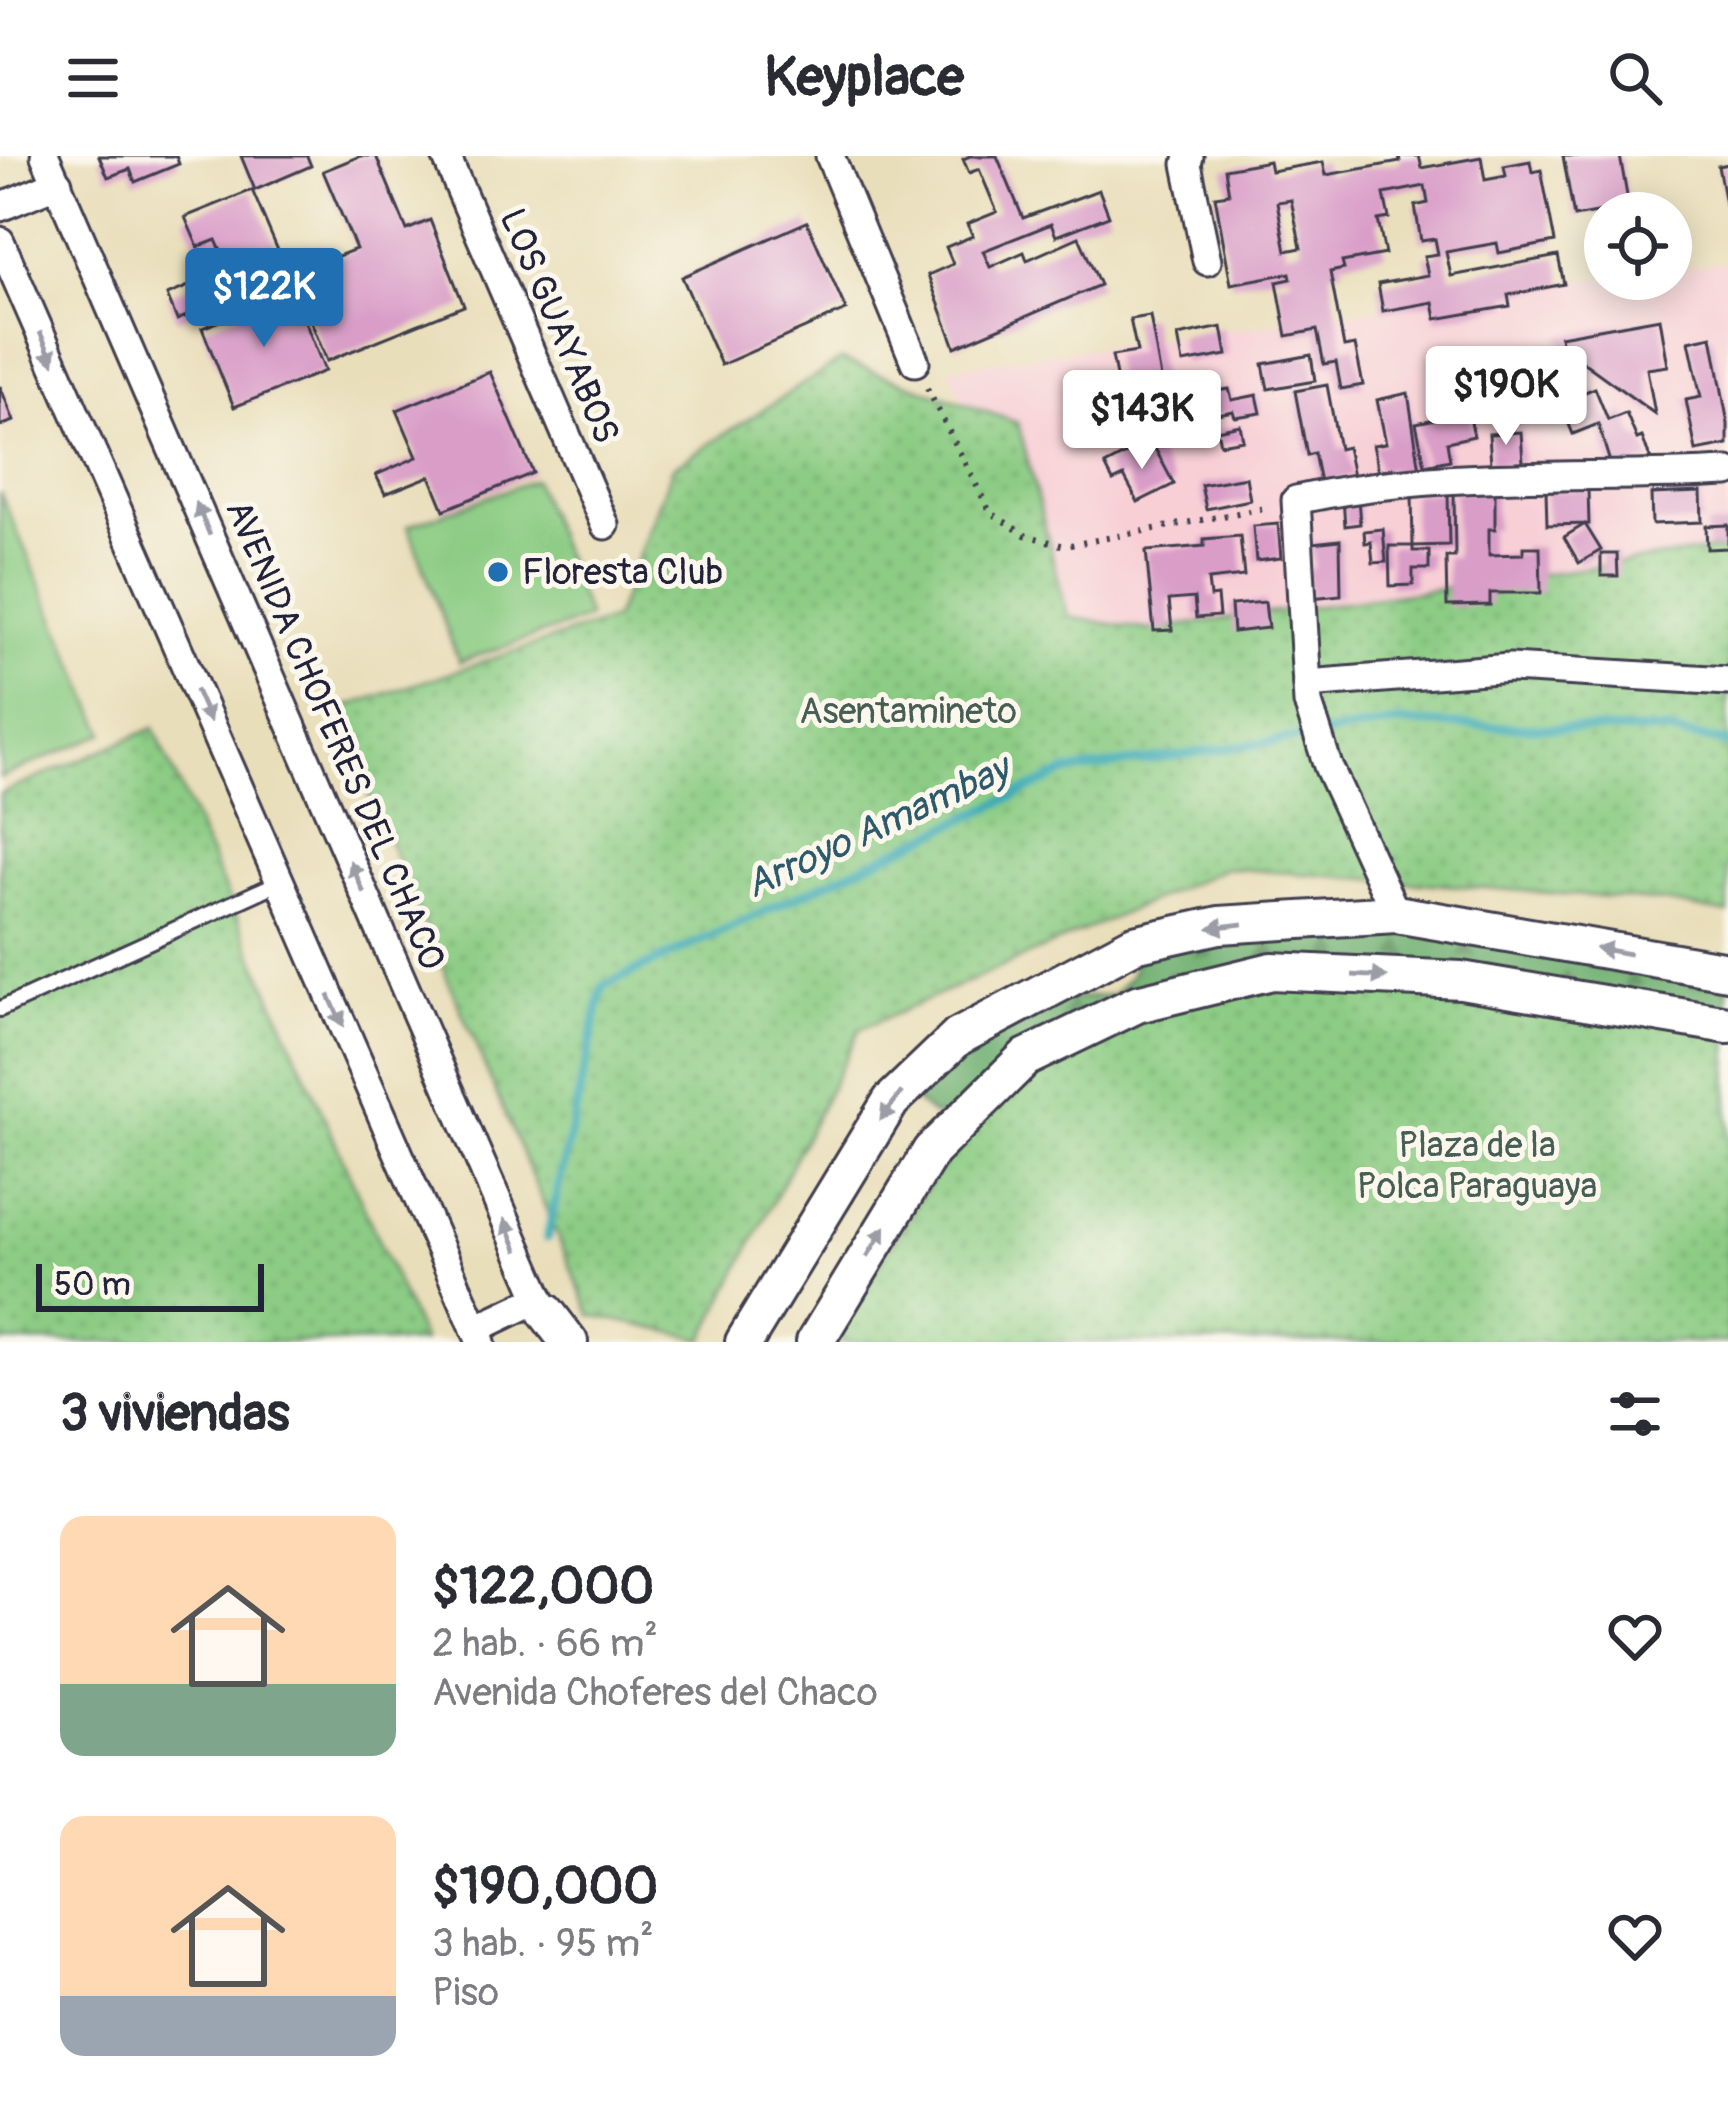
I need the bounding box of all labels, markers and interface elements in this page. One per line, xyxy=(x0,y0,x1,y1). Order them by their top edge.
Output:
text: Keyplace xyxy=(764,44,964,112)
icon: menu xyxy=(60,45,126,111)
icon: search xyxy=(1602,45,1668,111)
map controls xyxy=(1584,192,1692,300)
button: locate xyxy=(1584,192,1692,300)
street label: LOS GUAYABOS xyxy=(489,202,629,450)
pin: $122K xyxy=(180,248,348,350)
text: $122K xyxy=(212,262,316,311)
one-way arrow xyxy=(37,331,57,366)
pin: $190K xyxy=(1422,346,1590,448)
text: $190K xyxy=(1453,360,1559,409)
pin: $143K xyxy=(1058,370,1226,472)
text: $143K xyxy=(1090,384,1194,433)
street label: AVENIDA CHOFERES DEL CHACO xyxy=(215,493,455,977)
one-way arrow xyxy=(192,501,212,536)
place label: Floresta Club xyxy=(522,550,723,595)
marker: Floresta Club xyxy=(485,559,511,585)
one-way arrow xyxy=(193,688,213,723)
park label: Asentamineto xyxy=(799,689,1017,734)
water label: Arroyo Amambay xyxy=(737,743,1021,909)
one-way arrow xyxy=(346,859,366,894)
one-way arrow xyxy=(1207,916,1245,935)
one-way arrow xyxy=(1594,941,1631,960)
one-way arrow xyxy=(1352,966,1389,985)
one-way arrow xyxy=(327,993,346,1029)
one-way arrow xyxy=(879,1090,904,1122)
park label: Plaza de la Polca Paraguaya xyxy=(1357,1123,1597,1209)
one-way arrow xyxy=(500,1218,520,1253)
one-way arrow xyxy=(865,1225,886,1259)
scale bar xyxy=(36,1258,264,1311)
text: 50 m xyxy=(54,1264,131,1305)
icon: filters xyxy=(1602,1381,1668,1447)
text: 3 viviendas xyxy=(60,1382,290,1446)
text: $122,000 xyxy=(432,1555,654,1619)
icon: home xyxy=(156,1564,300,1708)
icon: heart xyxy=(1602,1603,1668,1669)
text: 2 hab. · 66 m² xyxy=(432,1619,658,1668)
text: Avenida Choferes del Chaco xyxy=(432,1668,878,1717)
text: $190,000 xyxy=(432,1855,658,1919)
icon: home xyxy=(156,1864,300,2008)
icon: heart xyxy=(1602,1903,1668,1969)
text: 3 hab. · 95 m² xyxy=(432,1919,654,1968)
text: Piso xyxy=(432,1968,499,2017)

